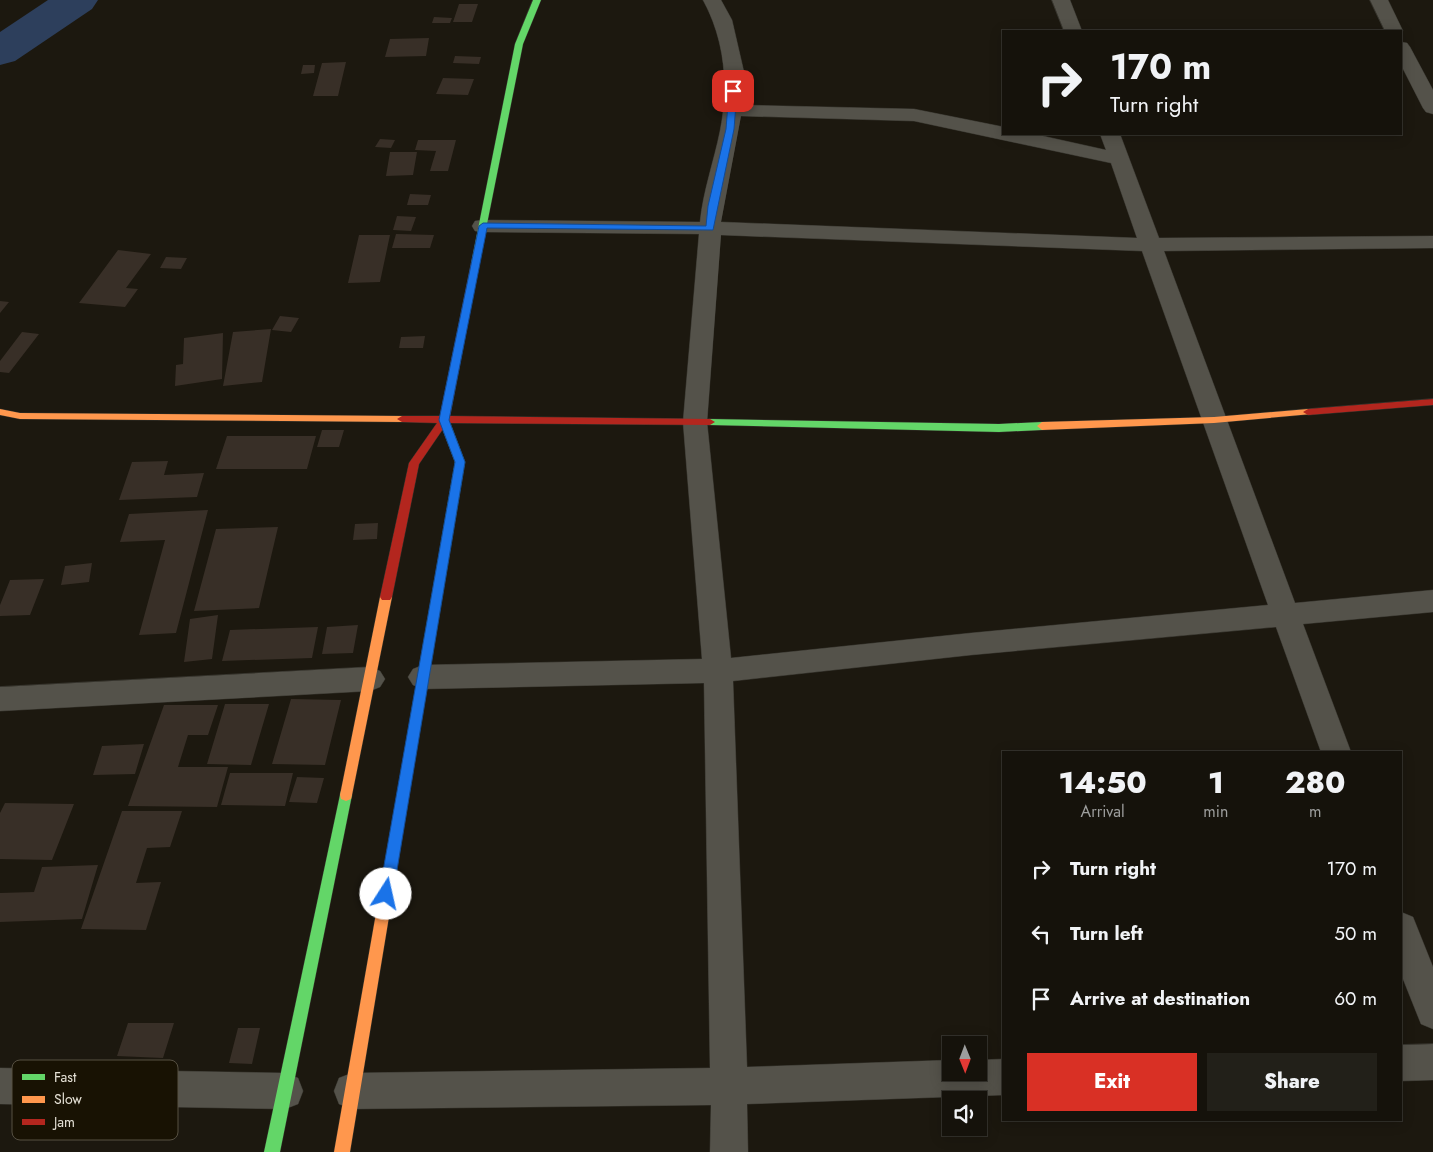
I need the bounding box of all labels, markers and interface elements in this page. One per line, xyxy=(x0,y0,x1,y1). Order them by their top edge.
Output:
text: 170 m xyxy=(1110,42,1211,92)
icon: right xyxy=(1027,50,1092,115)
pin xyxy=(712,70,754,112)
icon: arrive xyxy=(719,77,747,105)
text: Turn right xyxy=(1110,88,1198,120)
text: 14:50 xyxy=(1059,761,1147,804)
text: 1 xyxy=(1208,761,1224,804)
text: 280 xyxy=(1285,761,1345,804)
text: Arrival xyxy=(1081,800,1125,823)
text: min xyxy=(1203,800,1228,823)
text: m xyxy=(1309,800,1321,823)
icon: right xyxy=(1027,855,1055,883)
text: Turn right xyxy=(1070,855,1156,882)
text: 170 m xyxy=(1327,855,1377,882)
position arrow xyxy=(359,867,411,919)
icon: left xyxy=(1027,920,1055,948)
text: Turn left xyxy=(1070,920,1143,947)
text: 50 m xyxy=(1334,920,1377,947)
icon: arrive xyxy=(1027,985,1055,1013)
text: Arrive at destination xyxy=(1070,985,1250,1012)
text: 60 m xyxy=(1334,985,1377,1012)
north arrow xyxy=(942,1036,988,1081)
map controls xyxy=(942,1036,987,1136)
button: Exit xyxy=(1027,1053,1197,1111)
button: Share xyxy=(1207,1053,1377,1111)
legend xyxy=(12,1060,178,1140)
text: Fast xyxy=(54,1067,77,1087)
text: Slow xyxy=(54,1089,82,1109)
button: sound xyxy=(942,1091,987,1136)
text: Jam xyxy=(52,1112,75,1132)

